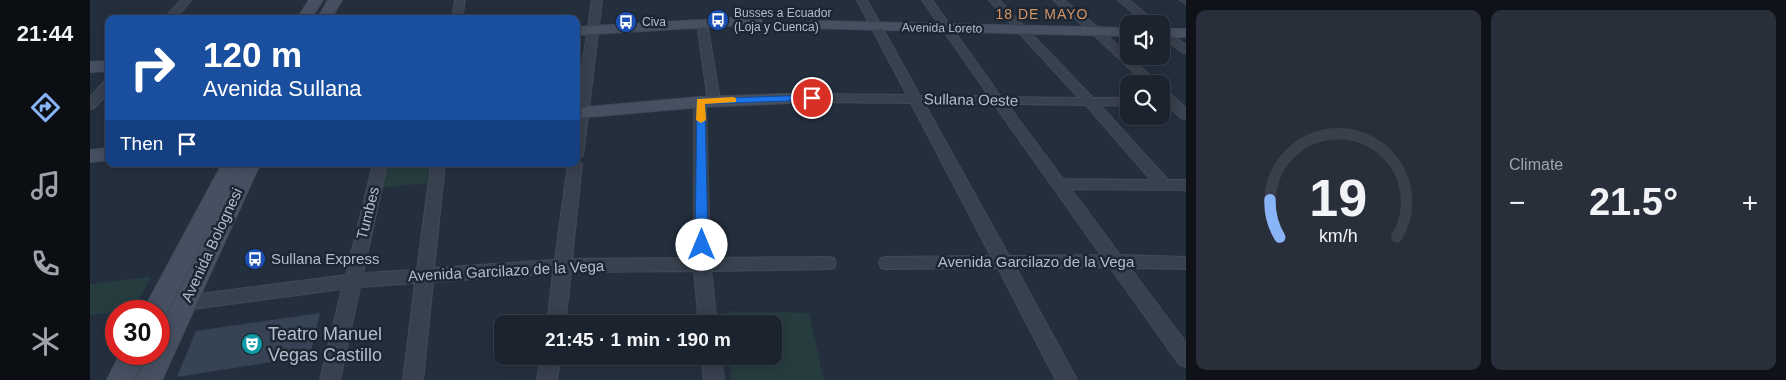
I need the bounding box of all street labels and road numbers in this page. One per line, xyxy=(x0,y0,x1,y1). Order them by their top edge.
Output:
street label: Avenida Loreto xyxy=(902,20,983,36)
street label: Sullana Oeste xyxy=(924,90,1018,109)
street label: Avenida Bolognesi xyxy=(178,185,245,305)
street label: Tumbes xyxy=(353,185,382,241)
street label: Avenida Garcilazo de la Vega xyxy=(938,253,1135,270)
street label: Avenida Garcilazo de la Vega xyxy=(407,257,605,284)

